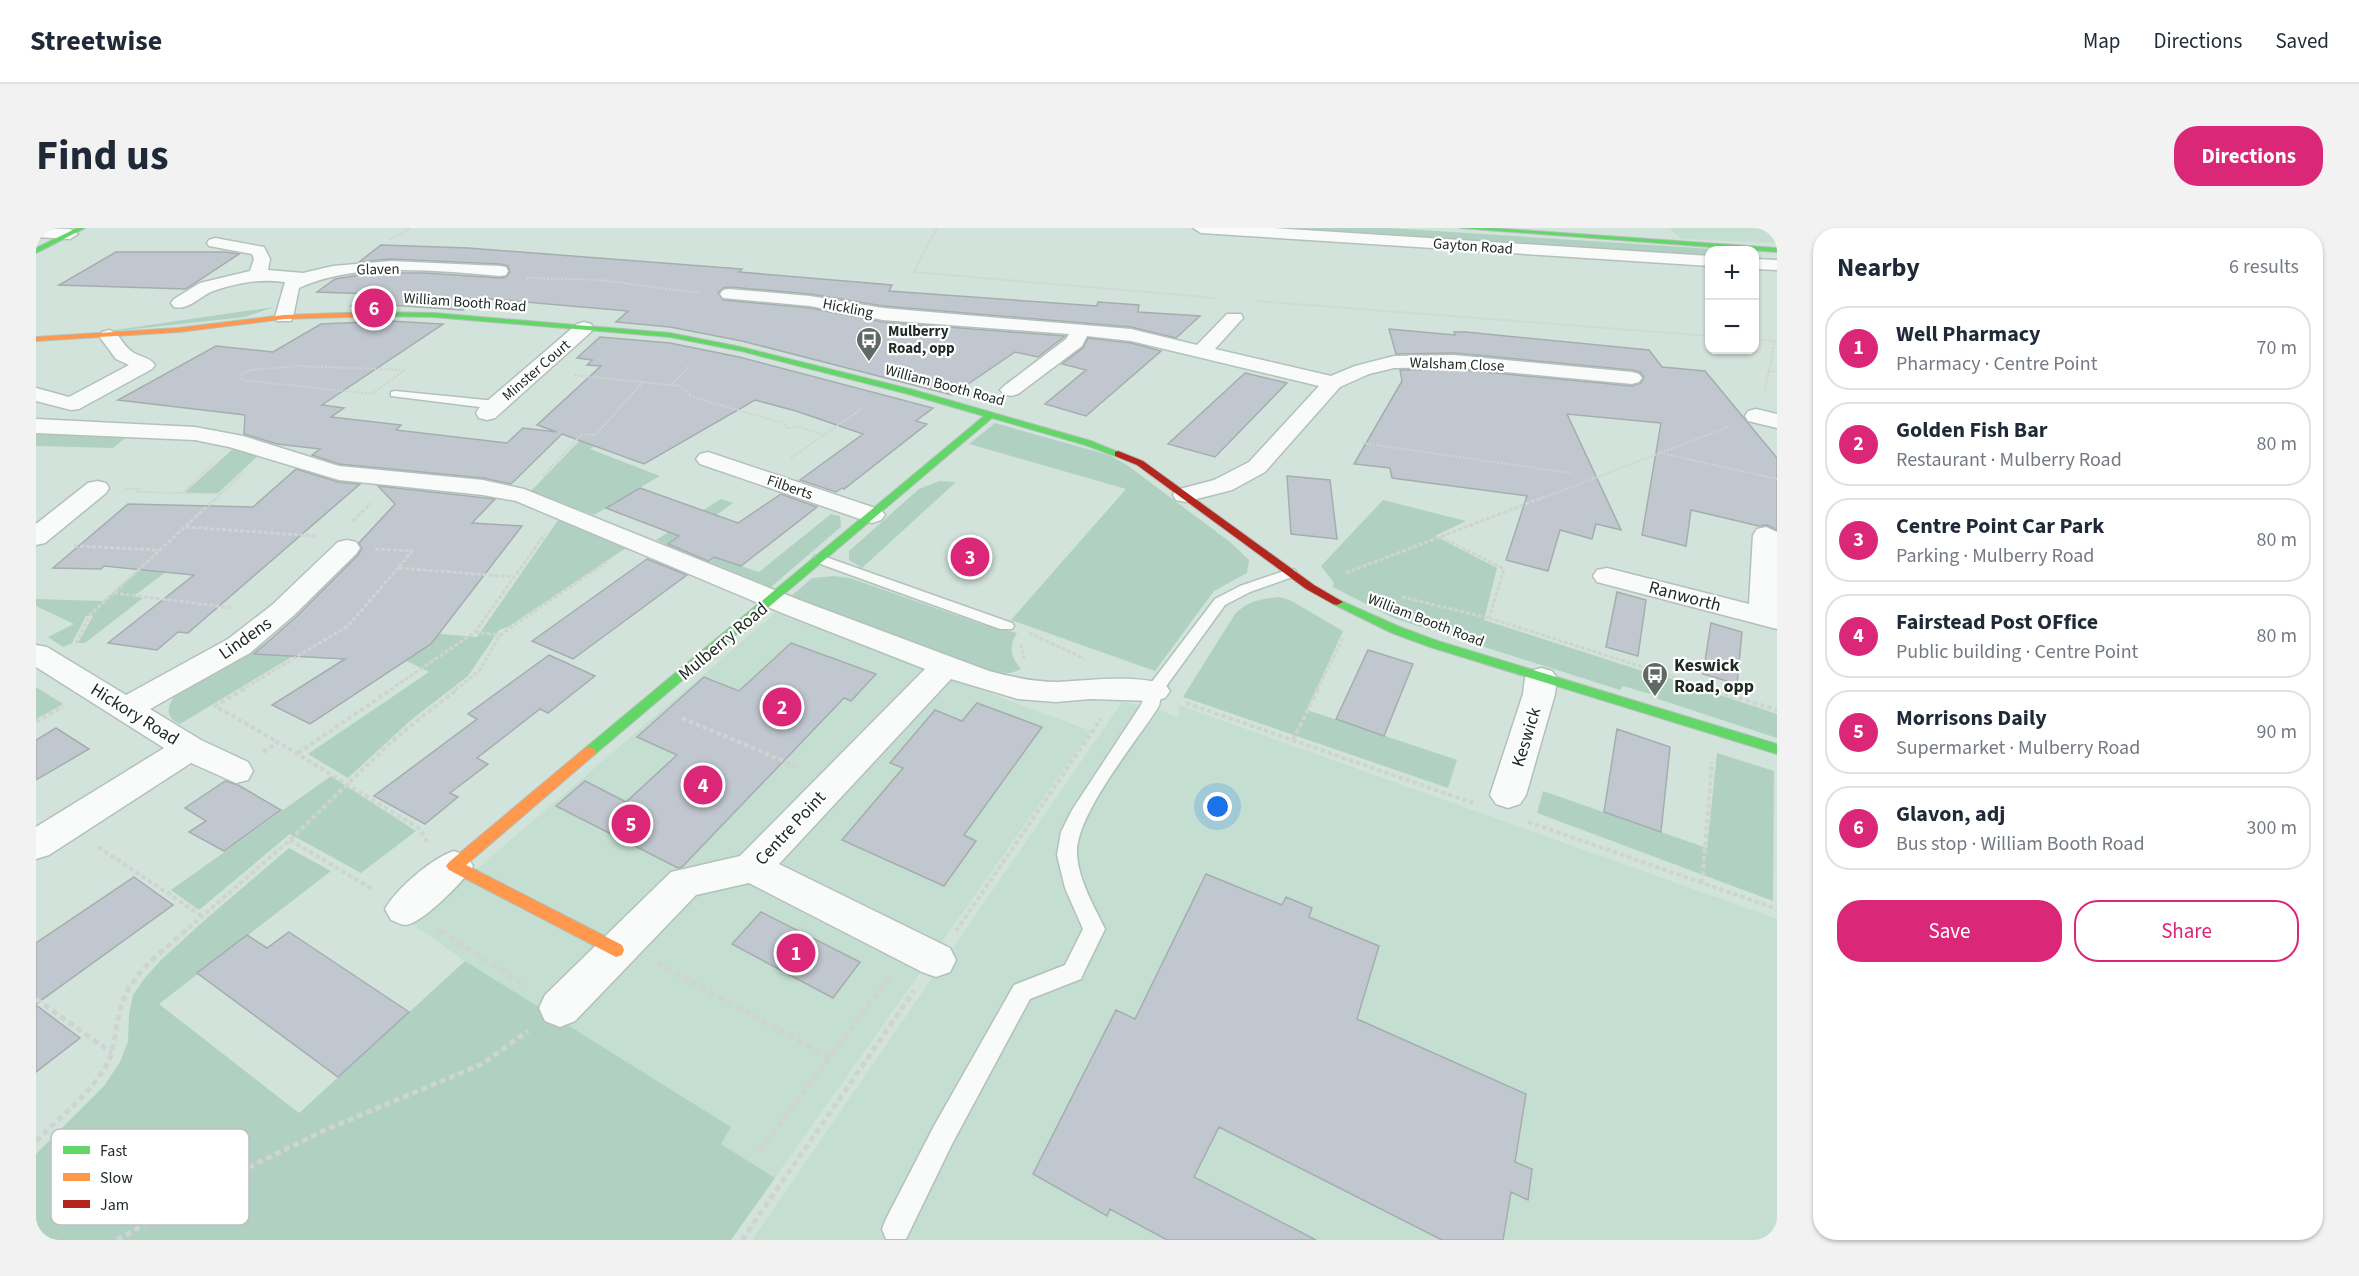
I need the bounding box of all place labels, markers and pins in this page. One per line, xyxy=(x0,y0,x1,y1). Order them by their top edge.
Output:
pin: 6 xyxy=(354,286,394,331)
place label: Mulberry Road, opp xyxy=(888,321,955,359)
bus stop icon: Mulberry Road, opp xyxy=(854,325,884,363)
pin: 3 xyxy=(950,534,990,580)
place label: Keswick Road, opp xyxy=(1674,653,1754,699)
bus stop icon: Keswick Road, opp xyxy=(1640,660,1670,698)
pin: 2 xyxy=(762,684,802,730)
pin: 4 xyxy=(684,762,722,808)
pin: 5 xyxy=(612,802,650,846)
pin: 1 xyxy=(776,930,816,976)

